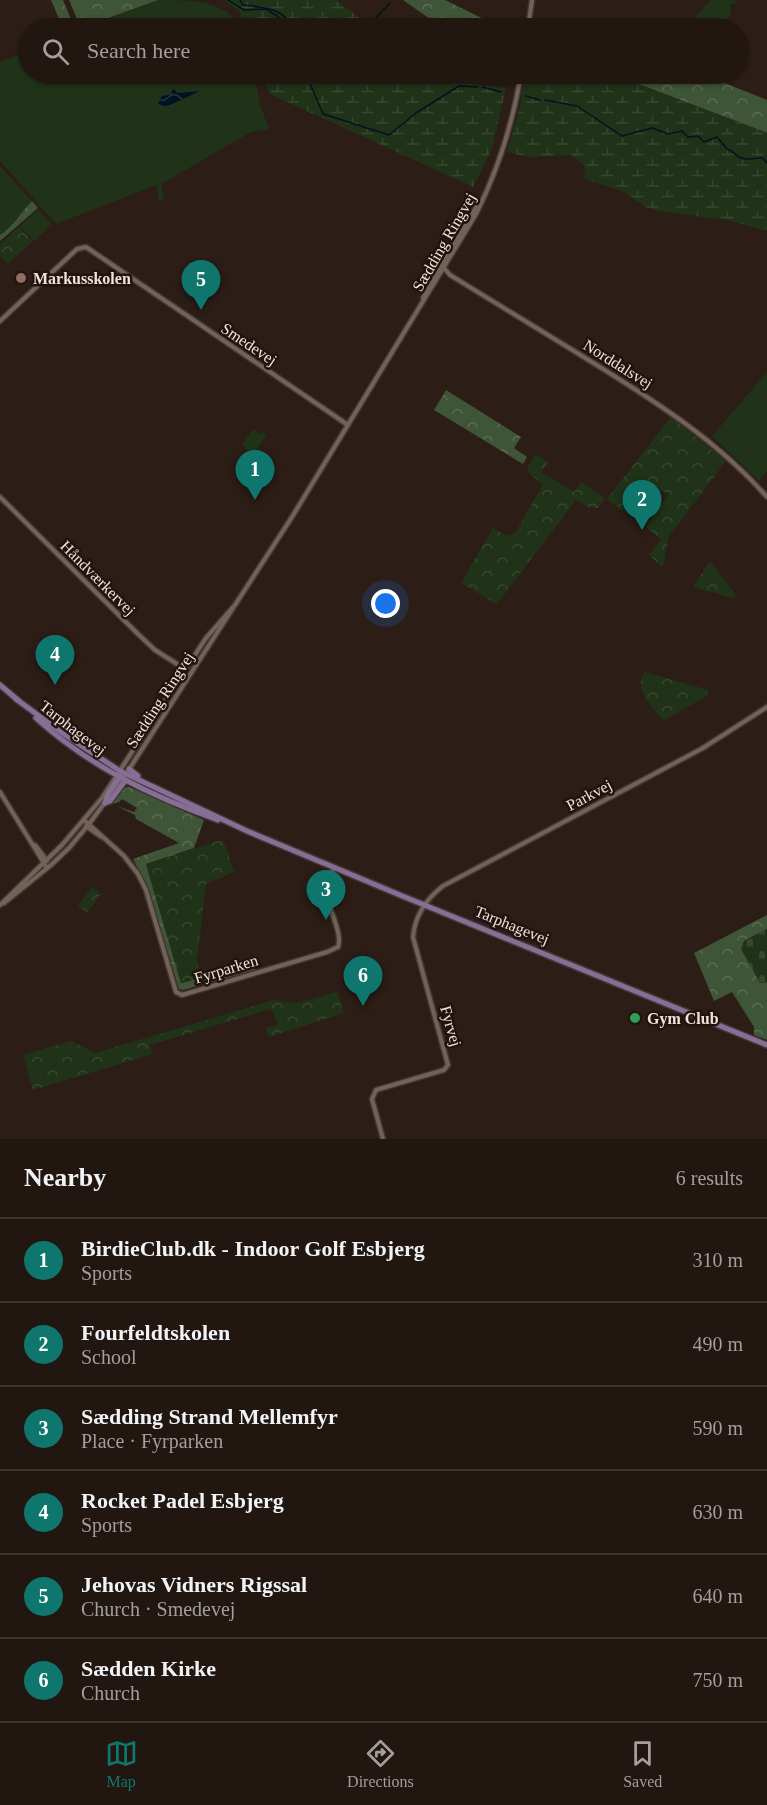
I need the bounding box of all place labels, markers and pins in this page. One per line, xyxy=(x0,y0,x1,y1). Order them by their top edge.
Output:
pin: 5 xyxy=(182,260,220,310)
place label: Markusskolen xyxy=(33,270,131,287)
marker: Markusskolen xyxy=(14,271,28,285)
pin: 1 xyxy=(236,450,274,500)
pin: 2 xyxy=(622,480,662,530)
pin: 4 xyxy=(36,636,74,685)
pin: 3 xyxy=(306,870,346,920)
pin: 6 xyxy=(344,956,382,1006)
place label: Gym Club xyxy=(647,1010,719,1028)
marker: Gym Club xyxy=(628,1011,642,1025)

